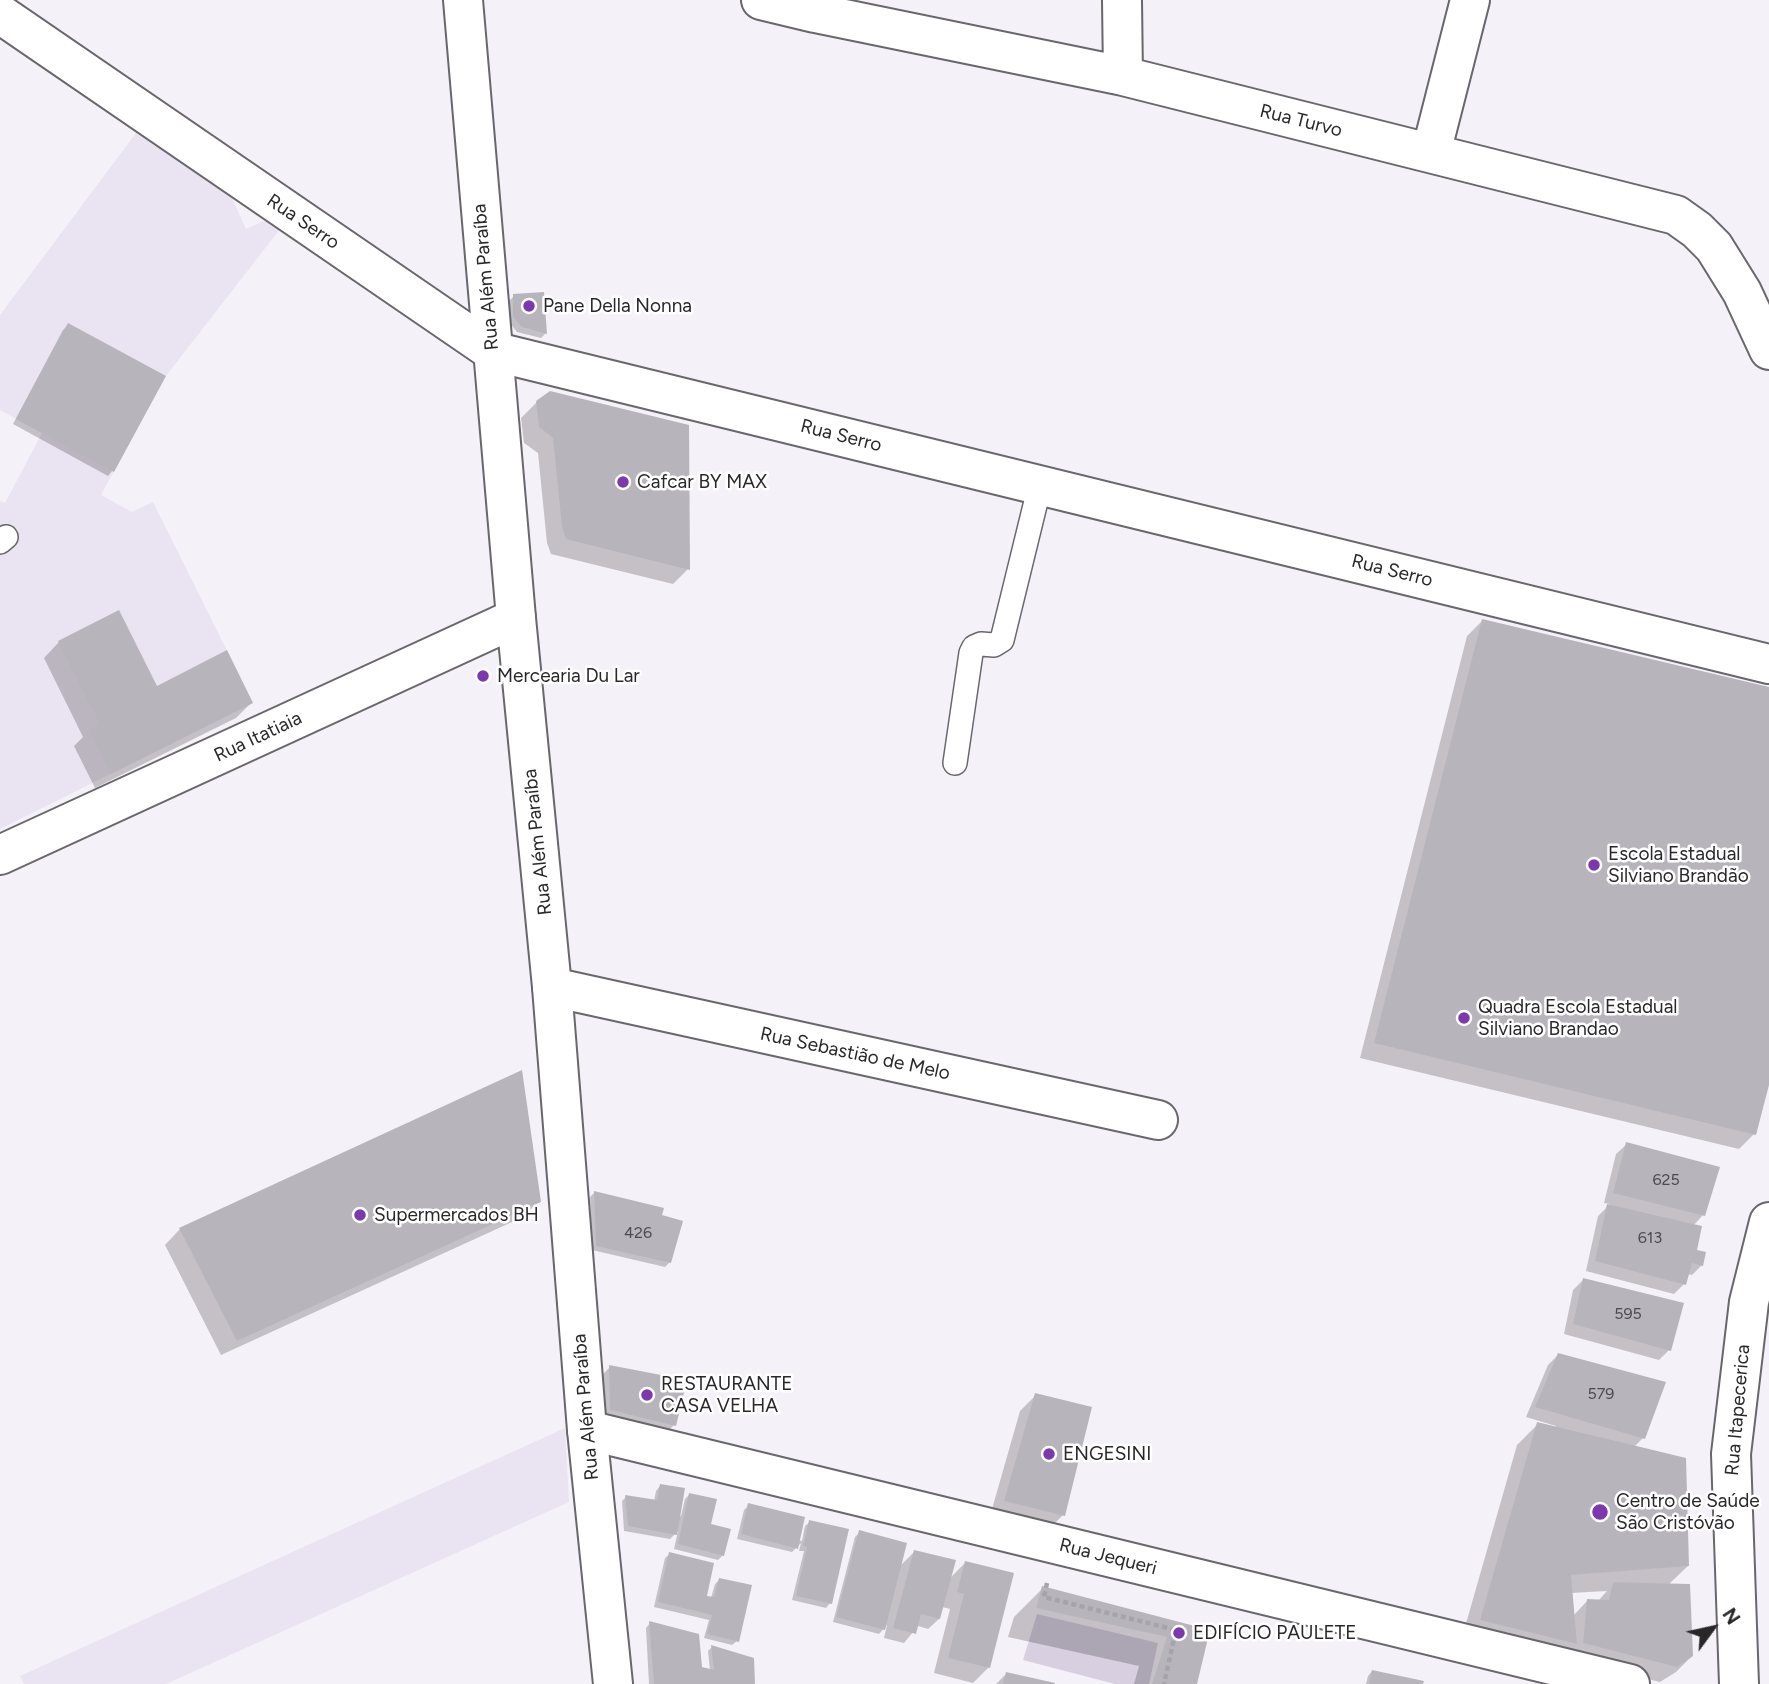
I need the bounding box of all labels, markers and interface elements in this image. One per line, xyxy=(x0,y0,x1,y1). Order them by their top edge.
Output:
street label: Rua Turvo xyxy=(1257,100,1345,142)
street label: Rua Serro xyxy=(262,189,344,255)
street label: Rua Além Paraíba xyxy=(468,203,504,351)
place label: Pane Della Nonna xyxy=(543,295,692,317)
marker: Pane Della Nonna xyxy=(521,298,537,314)
street label: Rua Serro xyxy=(798,415,884,457)
place label: Cafcar BY MAX xyxy=(637,471,767,493)
marker: Cafcar BY MAX xyxy=(615,474,631,490)
street label: Rua Serro xyxy=(1349,550,1435,592)
place label: Mercearia Du Lar xyxy=(497,665,640,687)
marker: Mercearia Du Lar xyxy=(475,668,491,684)
street label: Rua Itatiaia xyxy=(210,707,306,767)
street label: Rua Além Paraíba xyxy=(519,768,557,916)
place label: Escola Estadual Silviano Brandão xyxy=(1608,843,1749,887)
marker: Escola Estadual Silviano Brandão xyxy=(1586,857,1602,873)
place label: Quadra Escola Estadual Silviano Brandao xyxy=(1478,996,1678,1040)
marker: Quadra Escola Estadual Silviano Brandao xyxy=(1456,1010,1472,1026)
street label: Rua Sebastião de Melo xyxy=(758,1023,952,1085)
house number: 625 xyxy=(1652,1170,1680,1190)
place label: Supermercados BH xyxy=(374,1204,539,1226)
marker: Supermercados BH xyxy=(352,1207,368,1223)
house number: 426 xyxy=(624,1223,652,1243)
house number: 613 xyxy=(1638,1228,1662,1248)
house number: 595 xyxy=(1614,1304,1642,1324)
street label: Rua Além Paraíba xyxy=(568,1333,604,1481)
street label: Rua Itapecerica xyxy=(1721,1343,1755,1477)
place label: RESTAURANTE CASA VELHA xyxy=(661,1373,793,1417)
house number: 579 xyxy=(1588,1384,1614,1404)
marker: RESTAURANTE CASA VELHA xyxy=(639,1387,655,1403)
place label: ENGESINI xyxy=(1063,1443,1151,1465)
marker: ENGESINI xyxy=(1041,1446,1057,1462)
place label: Centro de Saúde São Cristóvão xyxy=(1616,1490,1760,1534)
marker: Centro de Saúde São Cristóvão xyxy=(1590,1502,1610,1522)
street label: Rua Jequeri xyxy=(1057,1534,1159,1580)
north arrow xyxy=(1678,1593,1748,1663)
text: N xyxy=(1717,1604,1745,1629)
place label: EDIFÍCIO PAULETE xyxy=(1193,1622,1356,1644)
marker: EDIFÍCIO PAULETE xyxy=(1171,1625,1187,1641)

